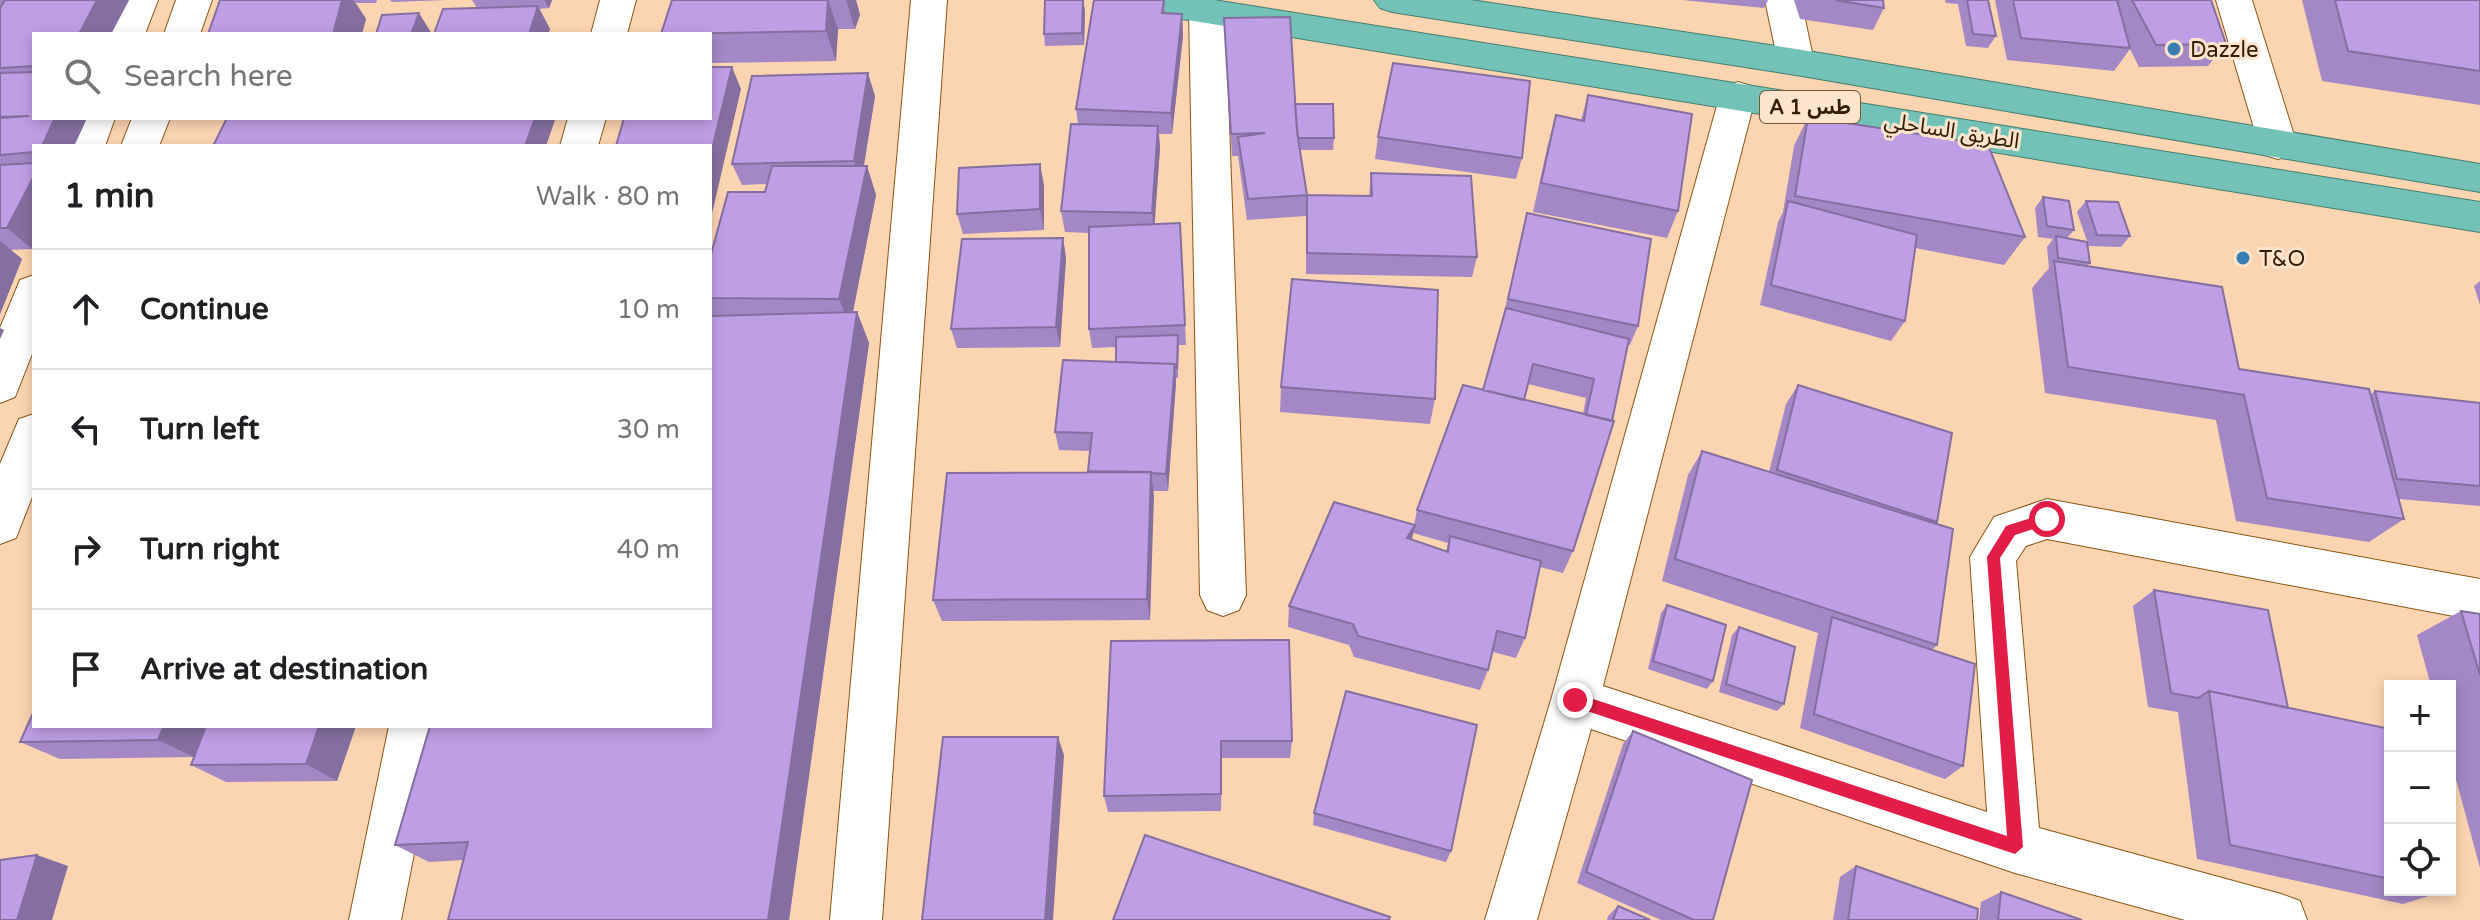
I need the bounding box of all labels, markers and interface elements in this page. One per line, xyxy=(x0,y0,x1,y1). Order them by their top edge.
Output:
search box xyxy=(32,32,712,120)
place label: Dazzle xyxy=(2190,37,2259,63)
marker: Dazzle xyxy=(2165,40,2183,58)
icon: search xyxy=(60,54,104,98)
text: Search here xyxy=(124,58,293,95)
road number: A 1 طس xyxy=(1760,91,1860,123)
street label: الطريق الساحلي xyxy=(1882,107,2021,158)
text: 1 min xyxy=(64,176,155,217)
text: Walk · 80 m xyxy=(536,181,680,212)
place label: T&O xyxy=(2259,246,2305,272)
marker: T&O xyxy=(2234,249,2252,267)
icon: ahead xyxy=(64,287,108,331)
text: Continue xyxy=(140,291,269,328)
text: 10 m xyxy=(617,294,680,325)
icon: left xyxy=(64,407,108,451)
text: Turn left xyxy=(140,411,259,448)
text: 30 m xyxy=(617,414,680,445)
route start xyxy=(2029,501,2065,537)
icon: right xyxy=(64,527,108,571)
text: Turn right xyxy=(140,531,280,568)
text: 40 m xyxy=(617,534,680,565)
icon: arrive xyxy=(64,647,108,691)
text: Arrive at destination xyxy=(140,651,428,688)
map controls xyxy=(2384,680,2456,896)
button: + xyxy=(2384,680,2456,752)
route end xyxy=(1557,682,1593,718)
button: − xyxy=(2384,752,2456,824)
button: locate xyxy=(2384,824,2456,896)

